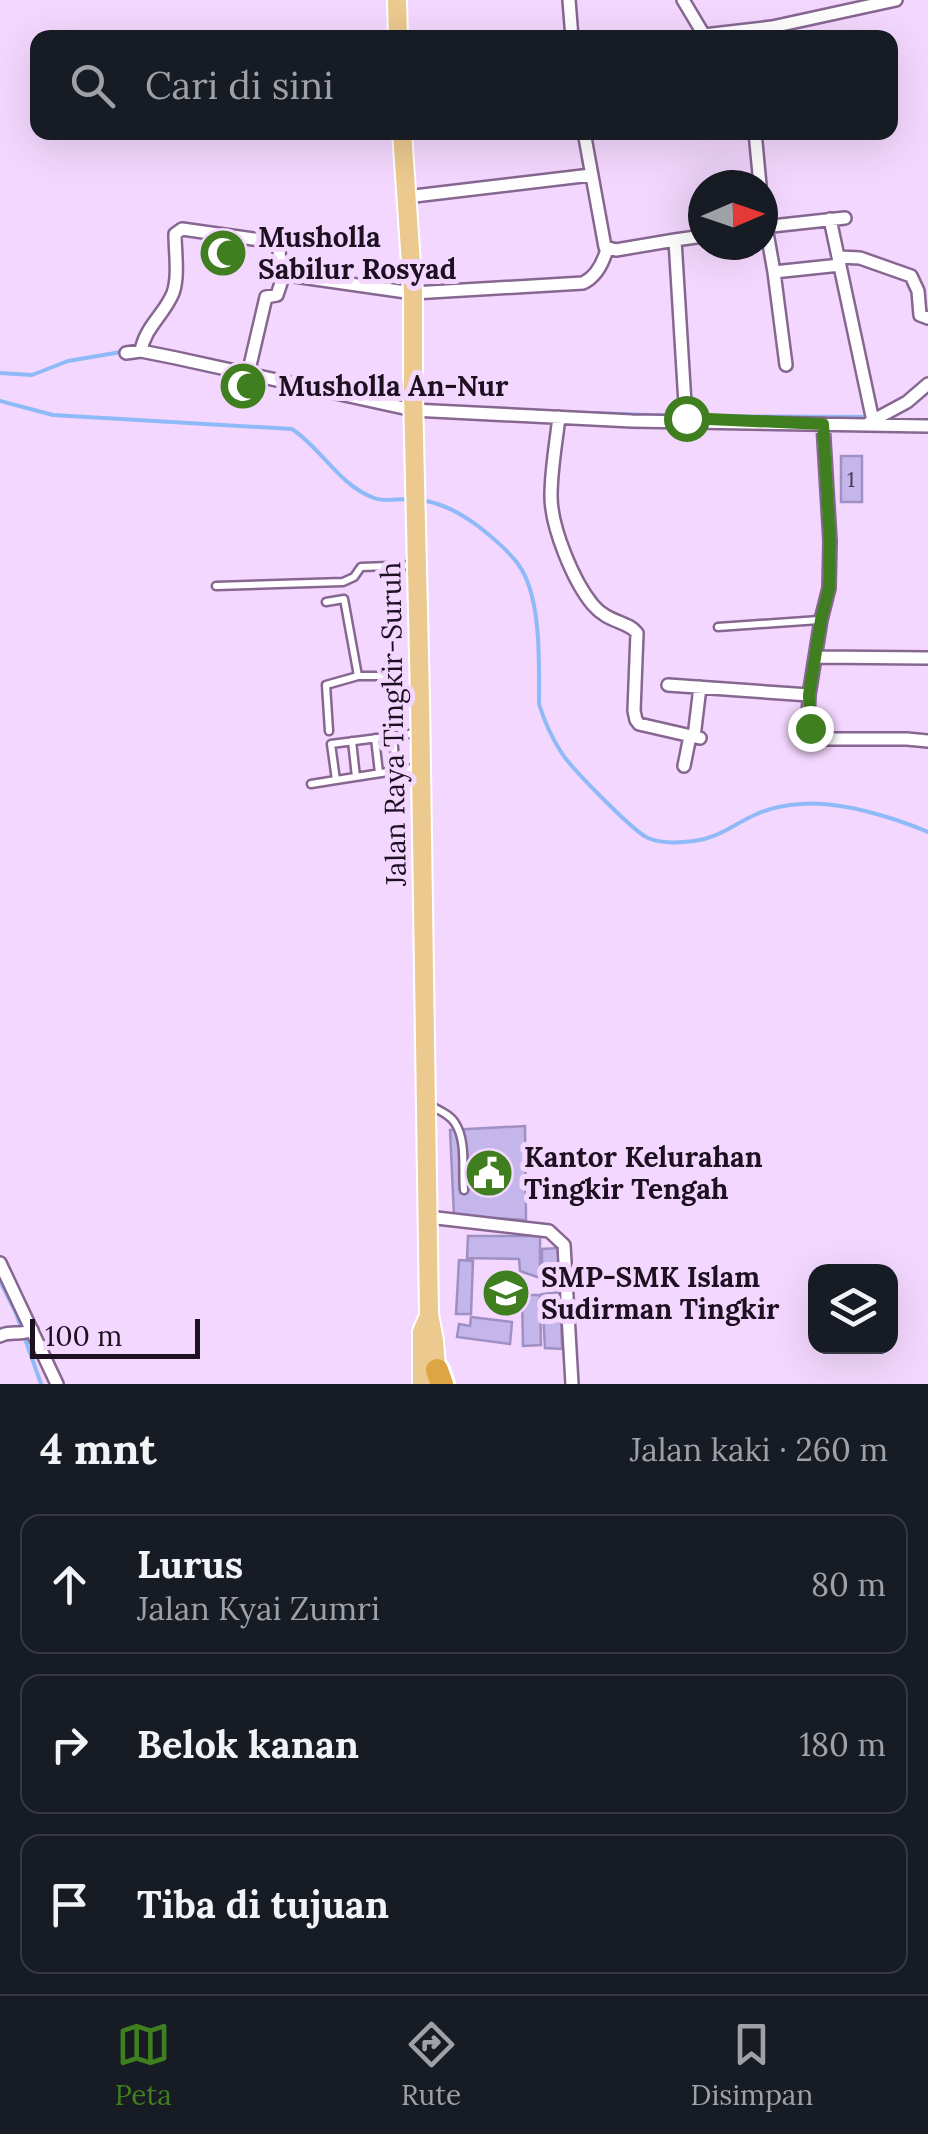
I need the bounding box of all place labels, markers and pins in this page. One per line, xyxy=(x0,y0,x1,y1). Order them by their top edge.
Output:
place label: Musholla Sabilur Rosyad xyxy=(258,219,456,287)
mosque icon: Musholla Sabilur Rosyad xyxy=(197,227,249,279)
mosque icon: Musholla An-Nur xyxy=(217,360,269,412)
place label: Musholla An-Nur xyxy=(278,368,509,404)
place label: Kantor Kelurahan Tingkir Tengah xyxy=(524,1139,763,1207)
public building icon: Kantor Kelurahan Tingkir Tengah xyxy=(463,1147,515,1199)
place label: SMP-SMK Islam Sudirman Tingkir xyxy=(541,1259,780,1327)
school or university icon: SMP-SMK Islam Sudirman Tingkir xyxy=(480,1267,532,1319)

